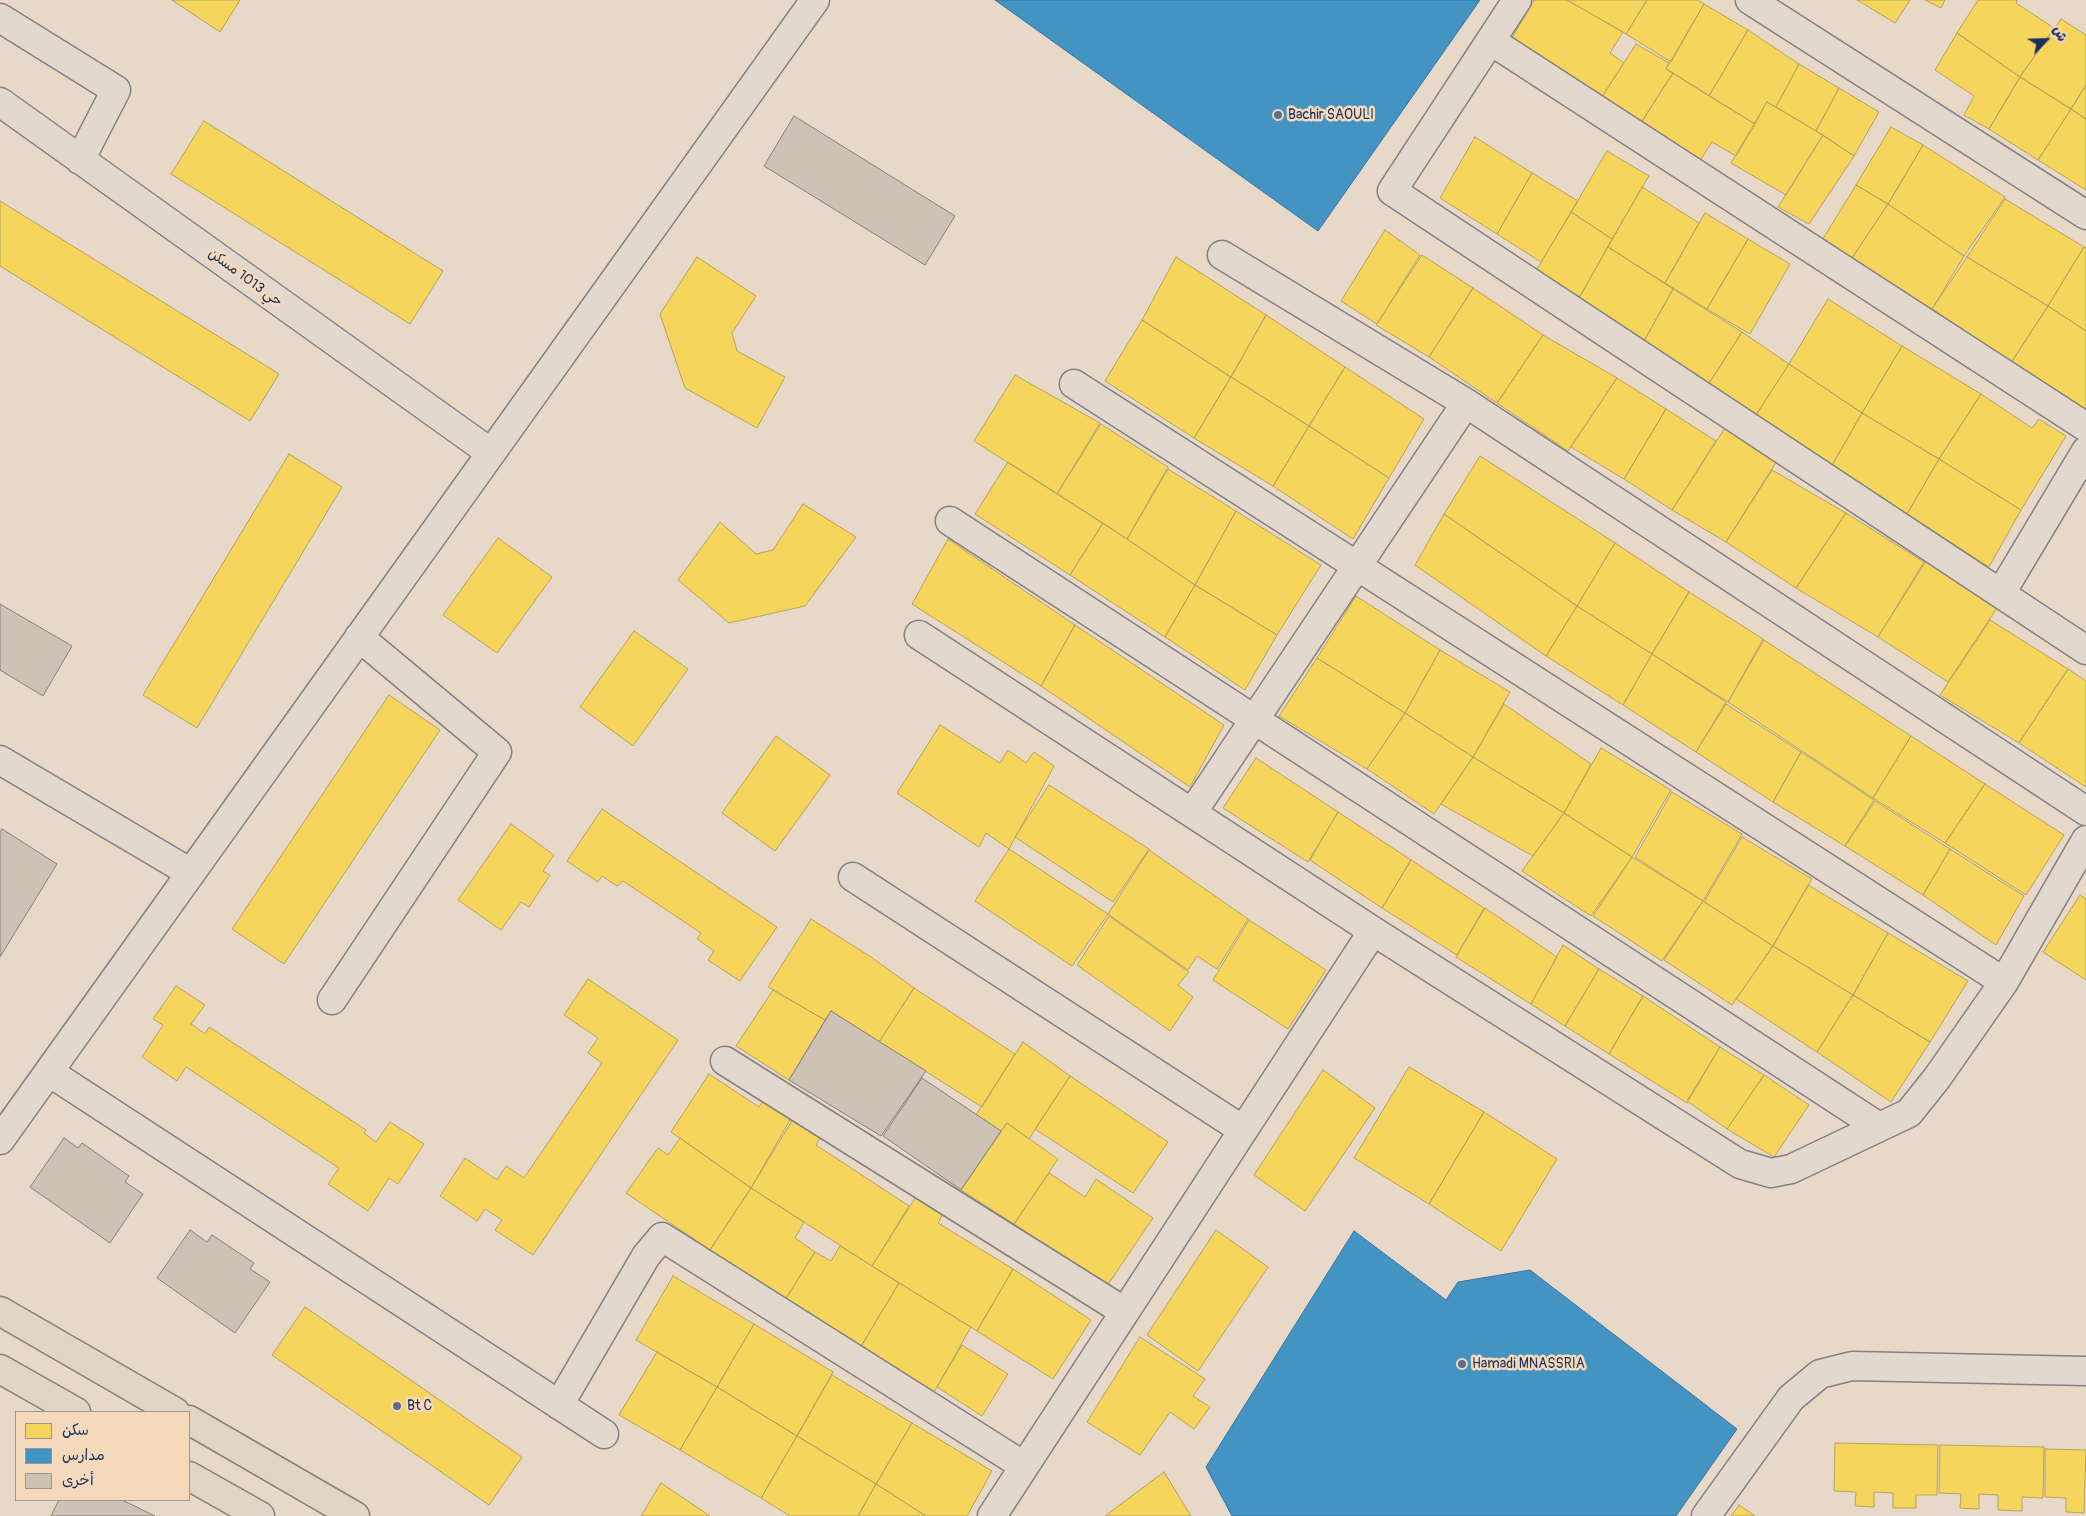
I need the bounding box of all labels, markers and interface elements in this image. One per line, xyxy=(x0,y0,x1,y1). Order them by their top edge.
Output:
north arrow xyxy=(2021,15,2071,65)
text: ش xyxy=(2049,23,2071,44)
place label: Bachir SAOULI xyxy=(1288,107,1374,123)
marker: Bachir SAOULI xyxy=(1272,109,1284,121)
street label: حي 1013 مسكن xyxy=(205,245,285,311)
place label: Hamadi MNASSRIA xyxy=(1472,1356,1585,1372)
marker: Hamadi MNASSRIA xyxy=(1456,1358,1468,1370)
place label: Bt C xyxy=(407,1398,432,1414)
marker: Bt C xyxy=(391,1400,403,1412)
legend xyxy=(15,1411,190,1501)
text: سكن xyxy=(62,1421,89,1440)
text: مدارس xyxy=(62,1446,105,1465)
text: أخرى xyxy=(62,1471,94,1490)

